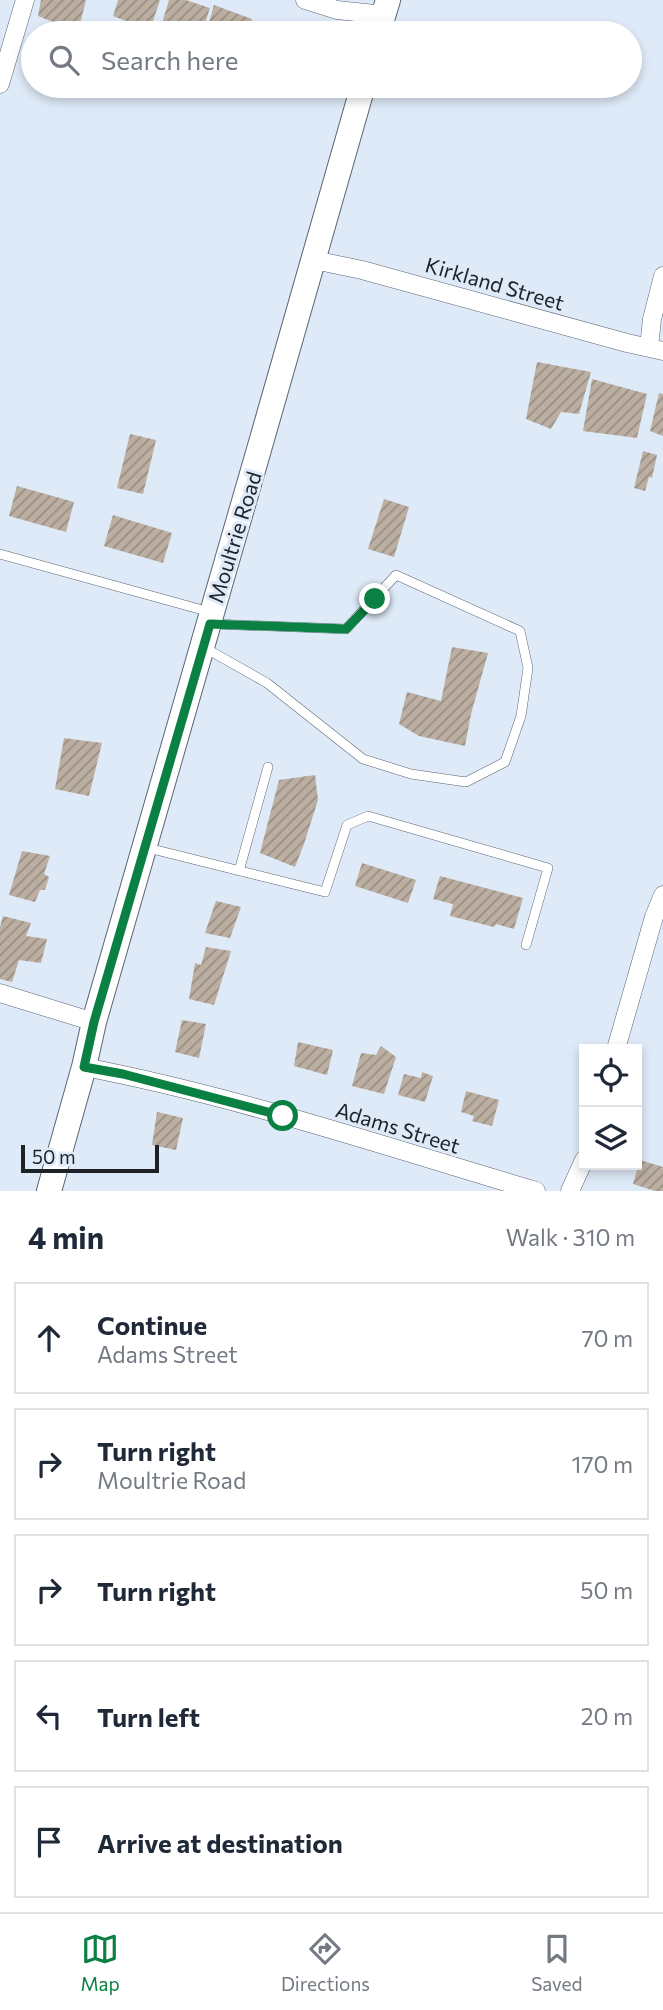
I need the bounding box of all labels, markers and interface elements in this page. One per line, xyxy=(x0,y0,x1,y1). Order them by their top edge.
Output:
search box xyxy=(21,21,642,98)
icon: search xyxy=(45,41,83,79)
text: Search here xyxy=(101,44,239,75)
street label: Kirkland Street xyxy=(423,251,567,315)
street label: Moultrie Road xyxy=(202,468,266,606)
route end xyxy=(359,583,390,614)
map controls xyxy=(579,1044,642,1170)
button: locate xyxy=(579,1044,642,1107)
street label: Adams Street xyxy=(333,1096,463,1158)
route start xyxy=(267,1100,298,1131)
button: layers xyxy=(579,1107,642,1170)
scale bar xyxy=(21,1142,159,1174)
text: 50 m xyxy=(32,1145,76,1168)
text: 4 min xyxy=(28,1218,104,1255)
text: Walk · 310 m xyxy=(506,1223,635,1251)
text: Continue xyxy=(97,1309,207,1340)
icon: ahead xyxy=(30,1319,68,1357)
text: 70 m xyxy=(581,1324,633,1352)
text: Adams Street xyxy=(97,1340,238,1368)
text: Turn right xyxy=(97,1435,216,1466)
icon: right xyxy=(30,1445,68,1483)
text: 170 m xyxy=(572,1450,633,1478)
text: Moultrie Road xyxy=(97,1466,246,1494)
icon: right xyxy=(30,1571,68,1609)
text: Turn right xyxy=(97,1575,216,1606)
text: 50 m xyxy=(580,1576,633,1604)
icon: left xyxy=(30,1697,68,1735)
text: Turn left xyxy=(97,1701,200,1732)
text: 20 m xyxy=(581,1702,633,1730)
icon: arrive xyxy=(30,1823,68,1861)
text: Arrive at destination xyxy=(97,1827,343,1858)
tab: Map xyxy=(81,1930,120,1995)
tab: Directions xyxy=(281,1930,370,1995)
tab: Saved xyxy=(531,1930,582,1995)

